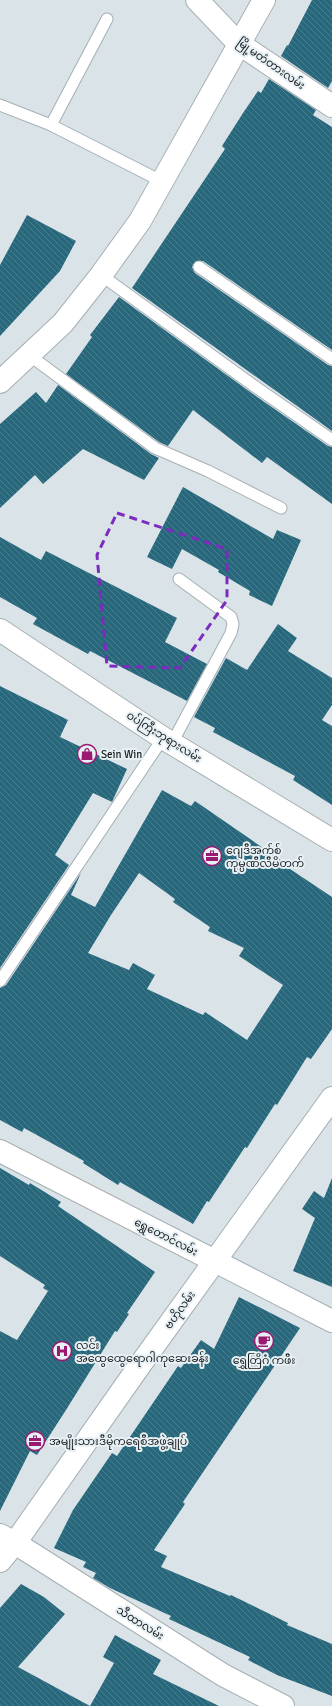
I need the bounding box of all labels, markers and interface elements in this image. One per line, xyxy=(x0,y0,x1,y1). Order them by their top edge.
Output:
street label: မြို့မတံတားလမ်း xyxy=(233,35,308,94)
street label: ဝပ်ကြီးဘုရားလမ်း xyxy=(123,708,205,767)
shop icon: Sein Win xyxy=(76,743,98,765)
place label: Sein Win xyxy=(101,748,142,761)
place label: ဂျေဒီအက်စ် ကုမ္ပဏီလီမိတက် xyxy=(226,843,304,872)
office icon: ဂျေဒီအက်စ် ကုမ္ပဏီလီမိတက် xyxy=(201,845,223,867)
street label: ရွှေတောင်လမ်း xyxy=(131,1215,200,1260)
street label: ဗဟိုလမ်း xyxy=(161,1288,200,1333)
cafe icon: ရွှေတြိဂံ ကဖီး xyxy=(253,1330,275,1352)
place label: လင်း အထွေထွေရောဂါကုဆေးခန်း xyxy=(76,1338,209,1367)
hospital icon: လင်း အထွေထွေရောဂါကုဆေးခန်း xyxy=(51,1340,73,1362)
place label: ရွှေတြိဂံ ကဖီး xyxy=(233,1353,296,1369)
office icon: အမျိုးသားဒီမိုကရေစီအဖွဲ့ချုပ် xyxy=(24,1430,46,1452)
place label: အမျိုးသားဒီမိုကရေစီအဖွဲ့ချုပ် xyxy=(49,1434,187,1450)
street label: သီထာလမ်း xyxy=(114,1602,167,1643)

